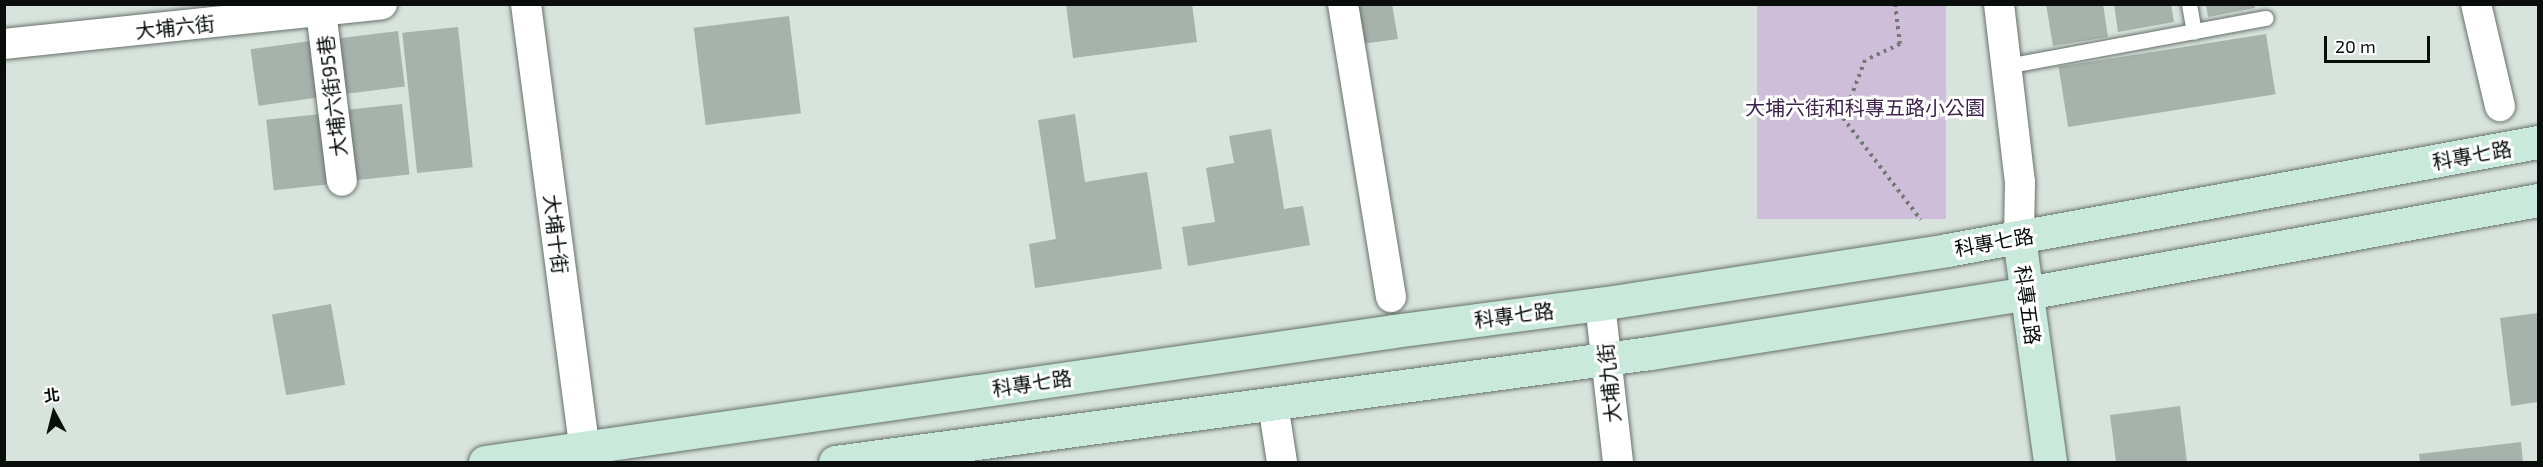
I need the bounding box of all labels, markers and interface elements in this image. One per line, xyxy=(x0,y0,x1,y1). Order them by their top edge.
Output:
street label: 大埔六街 xyxy=(134,11,216,43)
scale bar xyxy=(2327,24,2434,62)
street label: 大埔六街95巷 xyxy=(313,34,351,158)
text: 20 m xyxy=(2335,35,2376,57)
park label: 大埔六街和科專五路小公園 xyxy=(1745,95,1985,119)
street label: 科專七路 xyxy=(2431,136,2513,174)
street label: 大埔十街 xyxy=(539,193,573,275)
street label: 科專七路 xyxy=(1953,223,2035,261)
street label: 科專五路 xyxy=(2011,264,2045,346)
street label: 科專七路 xyxy=(1473,298,1555,332)
street label: 大埔九街 xyxy=(1593,342,1625,424)
street label: 科專七路 xyxy=(991,366,1073,400)
north arrow xyxy=(24,383,84,443)
text: 北 xyxy=(43,384,61,405)

